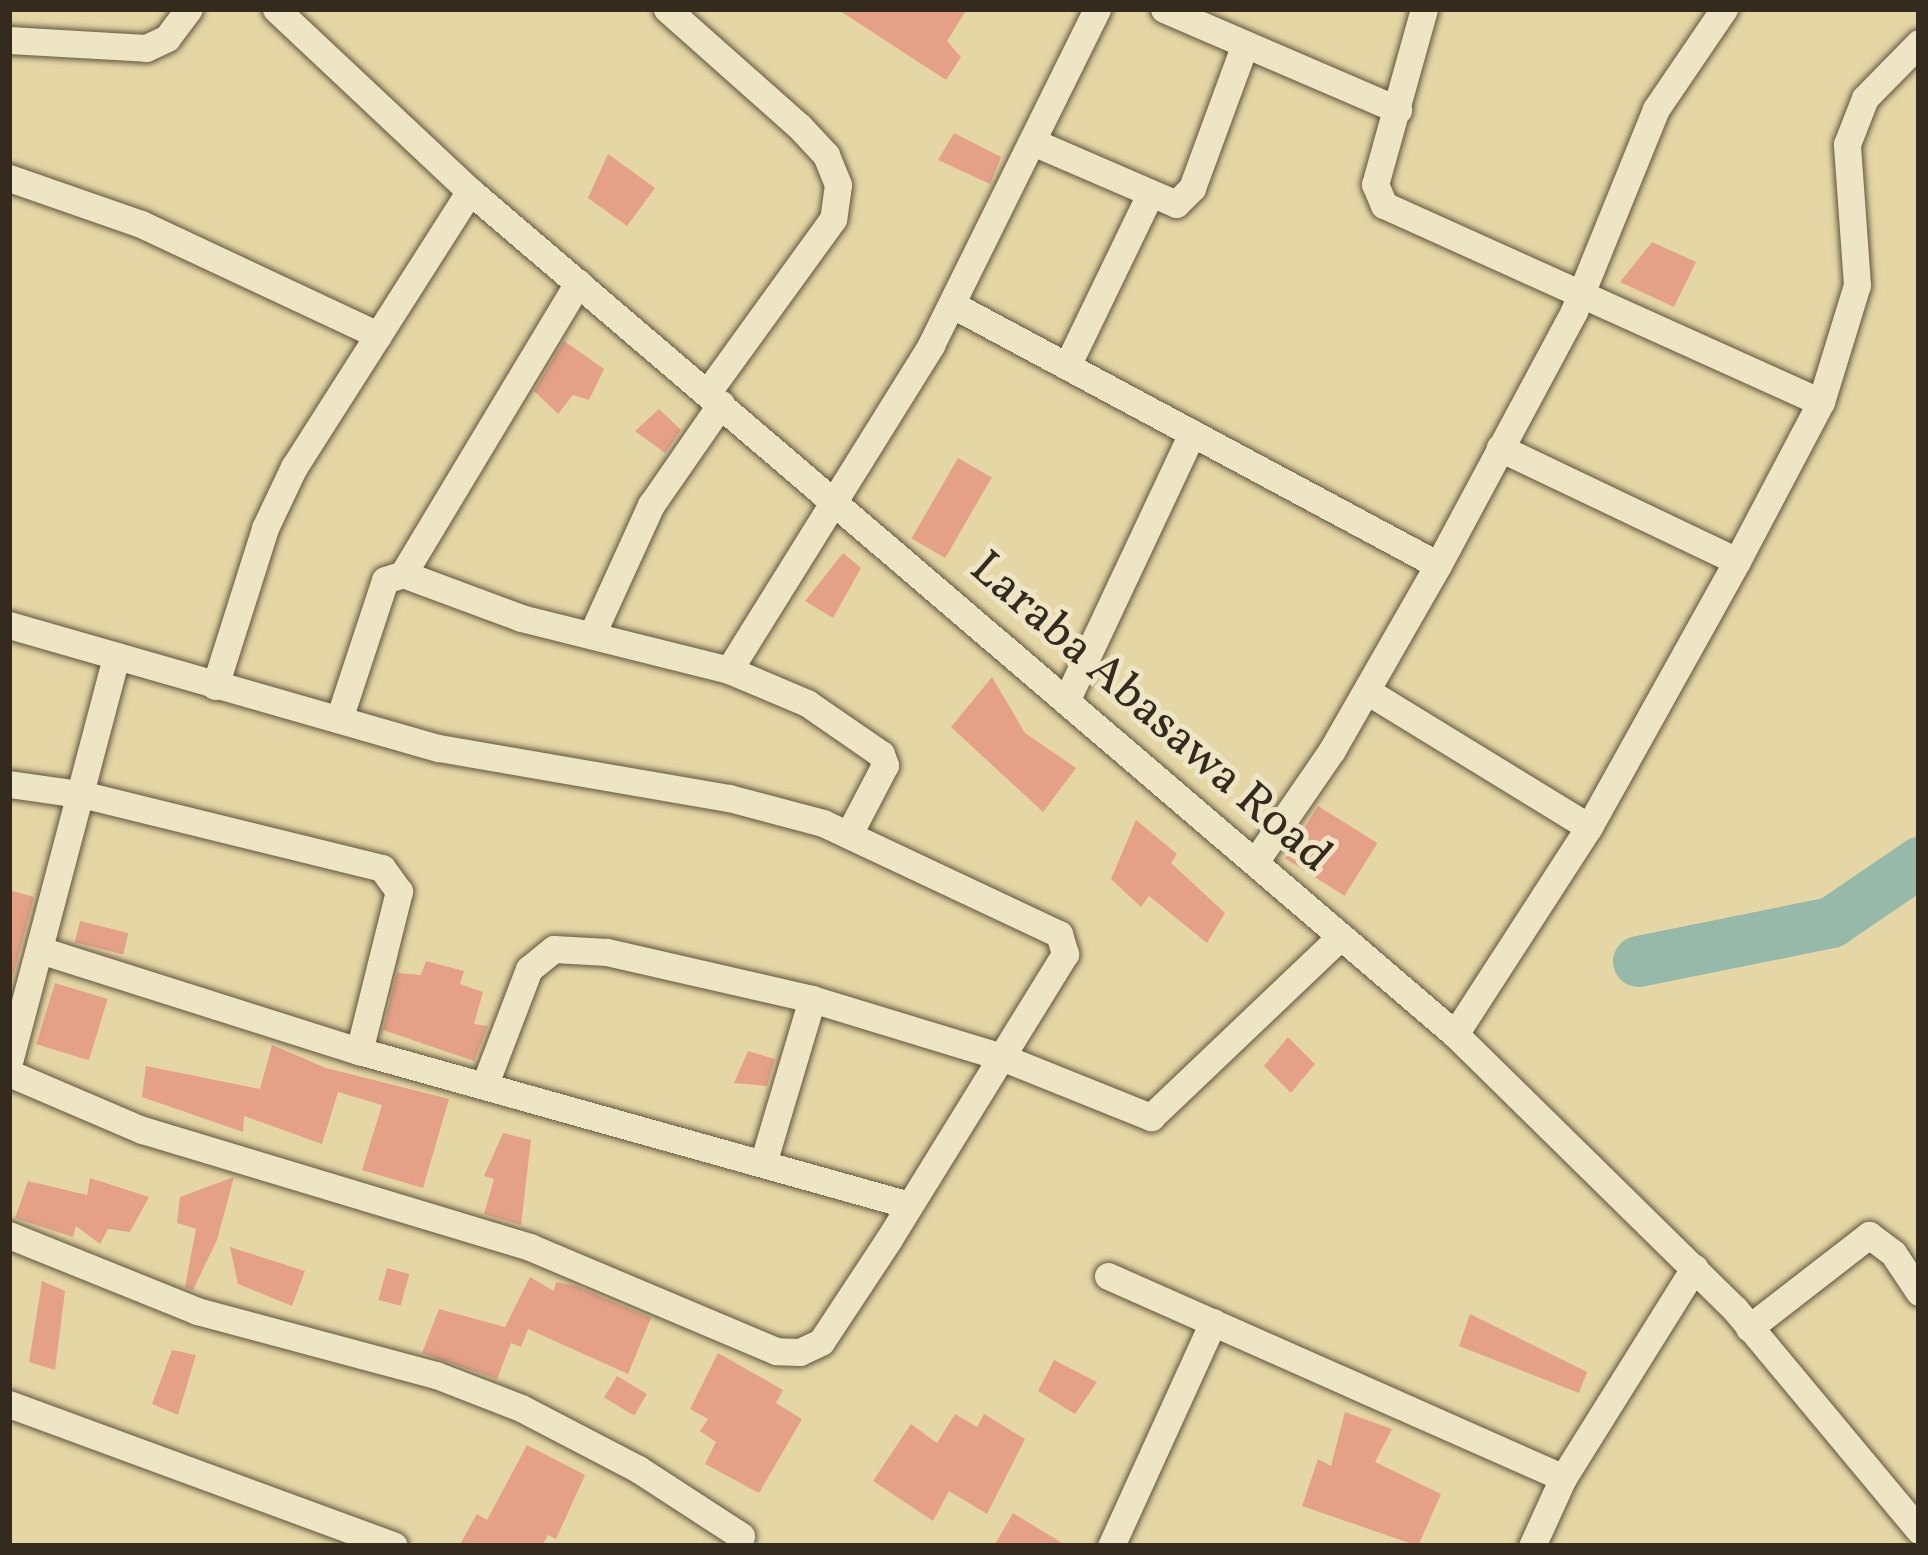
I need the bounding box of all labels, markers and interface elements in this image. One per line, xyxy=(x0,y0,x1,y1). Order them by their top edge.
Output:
street label: Laraba Abasawa Road xyxy=(957,540,1343,886)

